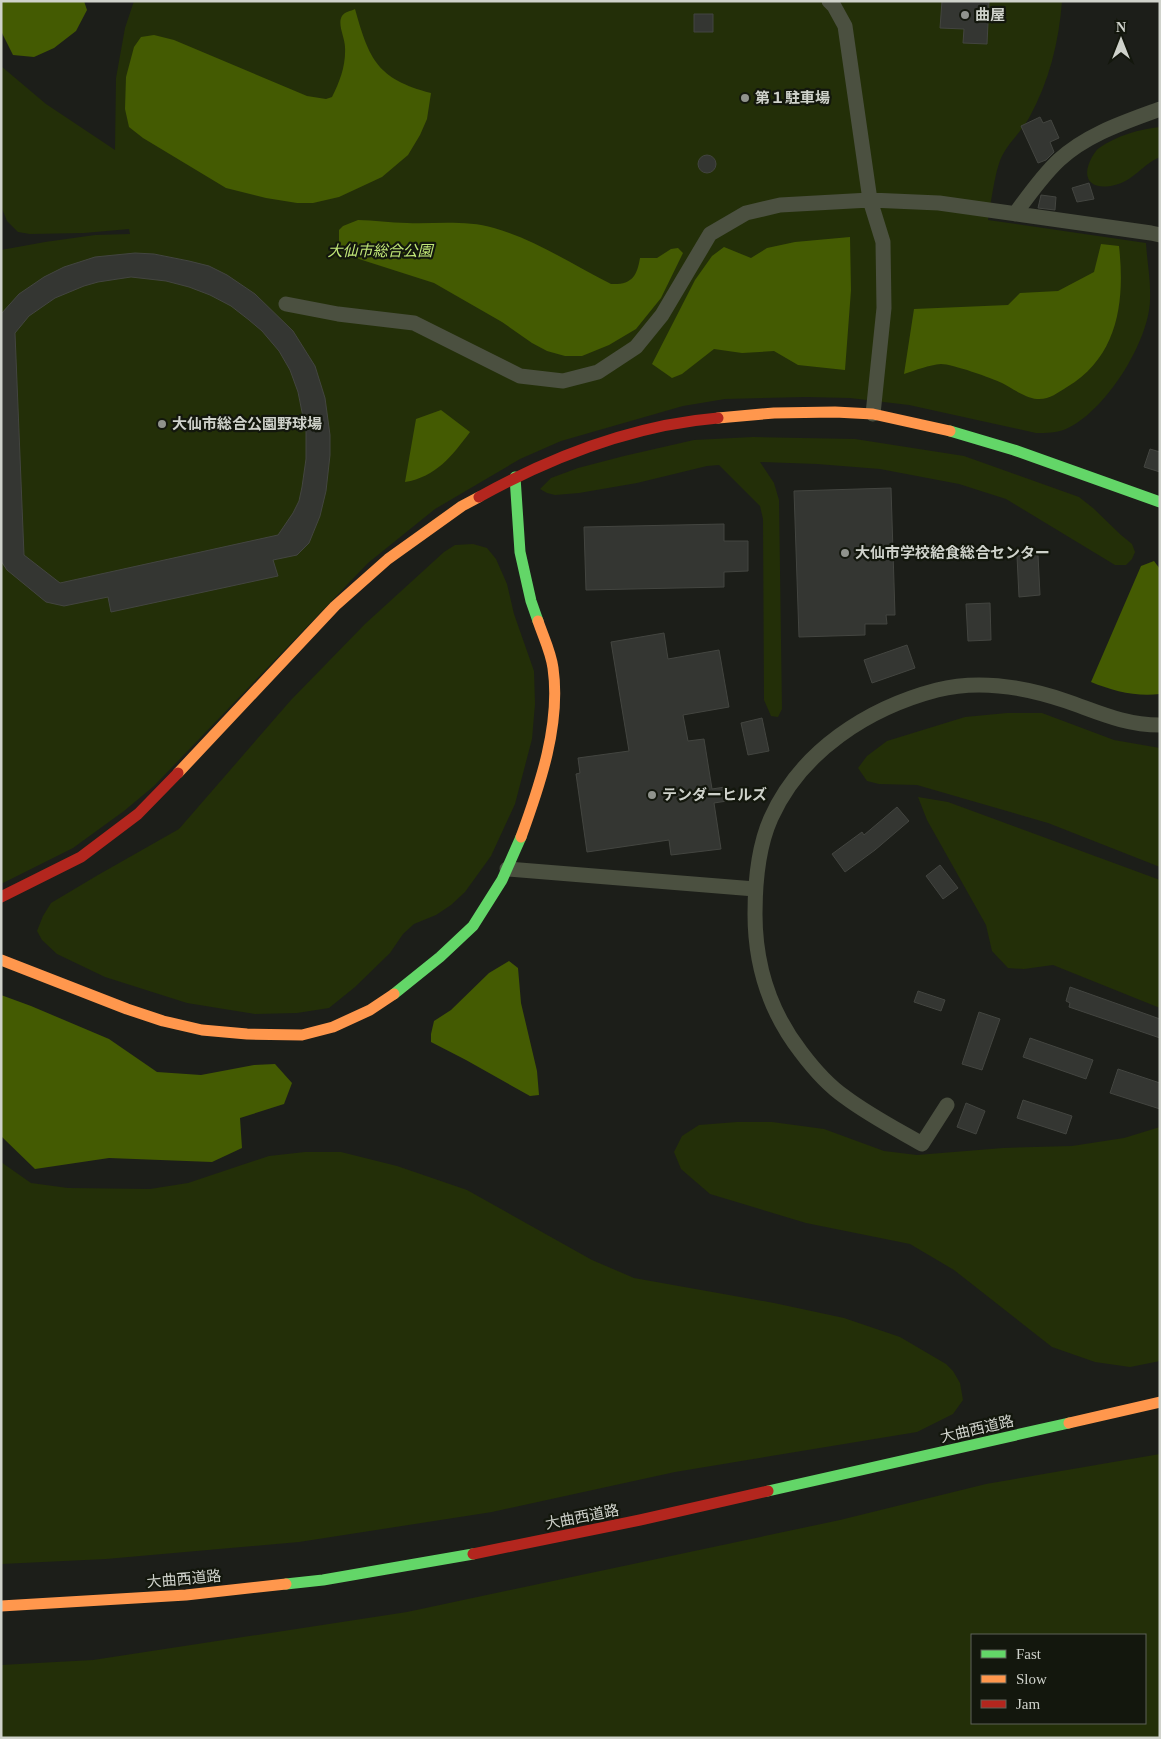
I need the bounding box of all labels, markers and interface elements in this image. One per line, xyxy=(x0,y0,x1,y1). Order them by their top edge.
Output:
place label: 曲屋 xyxy=(975,7,1005,23)
marker: 曲屋 xyxy=(959,9,971,21)
north arrow xyxy=(1096,15,1146,65)
text: N xyxy=(1116,20,1126,35)
place label: 第１駐車場 xyxy=(755,90,830,106)
marker: 第１駐車場 xyxy=(739,92,751,104)
park label: 大仙市総合公園 xyxy=(327,243,434,259)
place label: 大仙市総合公園野球場 xyxy=(172,415,322,432)
marker: 大仙市総合公園野球場 xyxy=(156,418,168,430)
place label: 大仙市学校給食総合センター xyxy=(855,544,1050,561)
marker: 大仙市学校給食総合センター xyxy=(839,547,851,559)
place label: テンダーヒルズ xyxy=(662,786,767,803)
marker: テンダーヒルズ xyxy=(646,789,658,801)
street label: 大曲西道路 xyxy=(939,1413,1015,1445)
street label: 大曲西道路 xyxy=(544,1502,620,1532)
street label: 大曲西道路 xyxy=(146,1568,222,1590)
legend xyxy=(971,1634,1146,1724)
text: Fast xyxy=(1016,1646,1042,1662)
text: Slow xyxy=(1016,1671,1047,1687)
text: Jam xyxy=(1016,1696,1040,1712)

